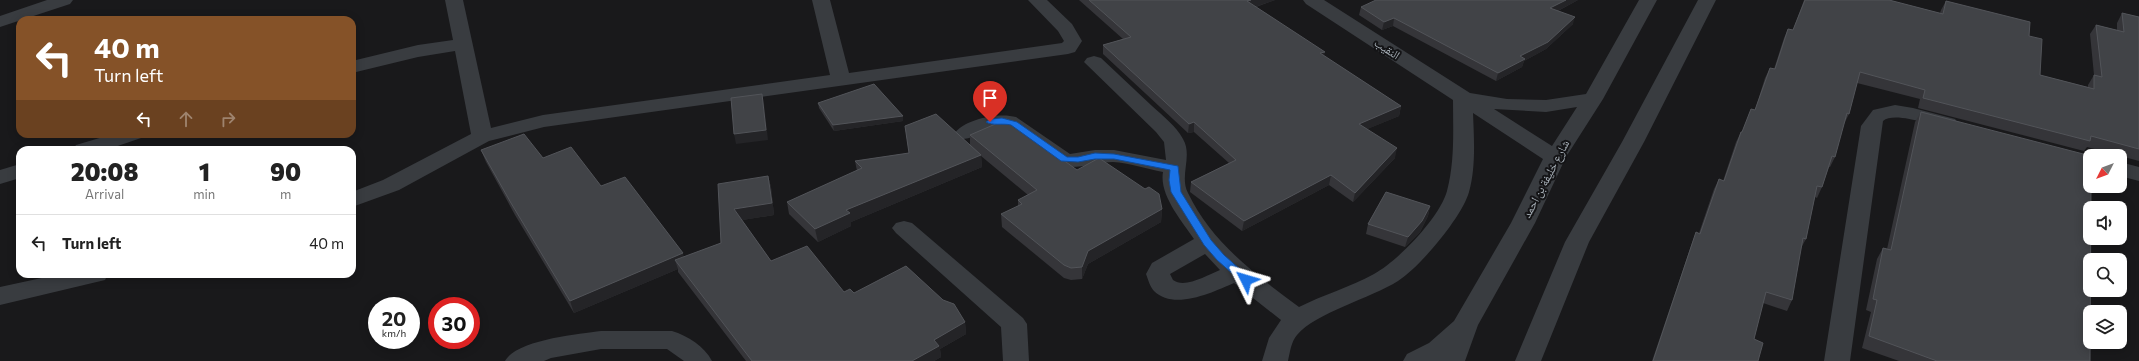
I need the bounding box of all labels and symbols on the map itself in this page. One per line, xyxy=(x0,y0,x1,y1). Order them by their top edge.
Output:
street label: النقيب xyxy=(1371,35,1403,63)
pin xyxy=(973,81,1007,122)
street label: شارع خليفة بن احمد xyxy=(1519,137,1573,221)
north arrow xyxy=(2083,149,2127,193)
position arrow xyxy=(1225,259,1267,301)
speed limit sign: 30 xyxy=(428,297,480,349)

